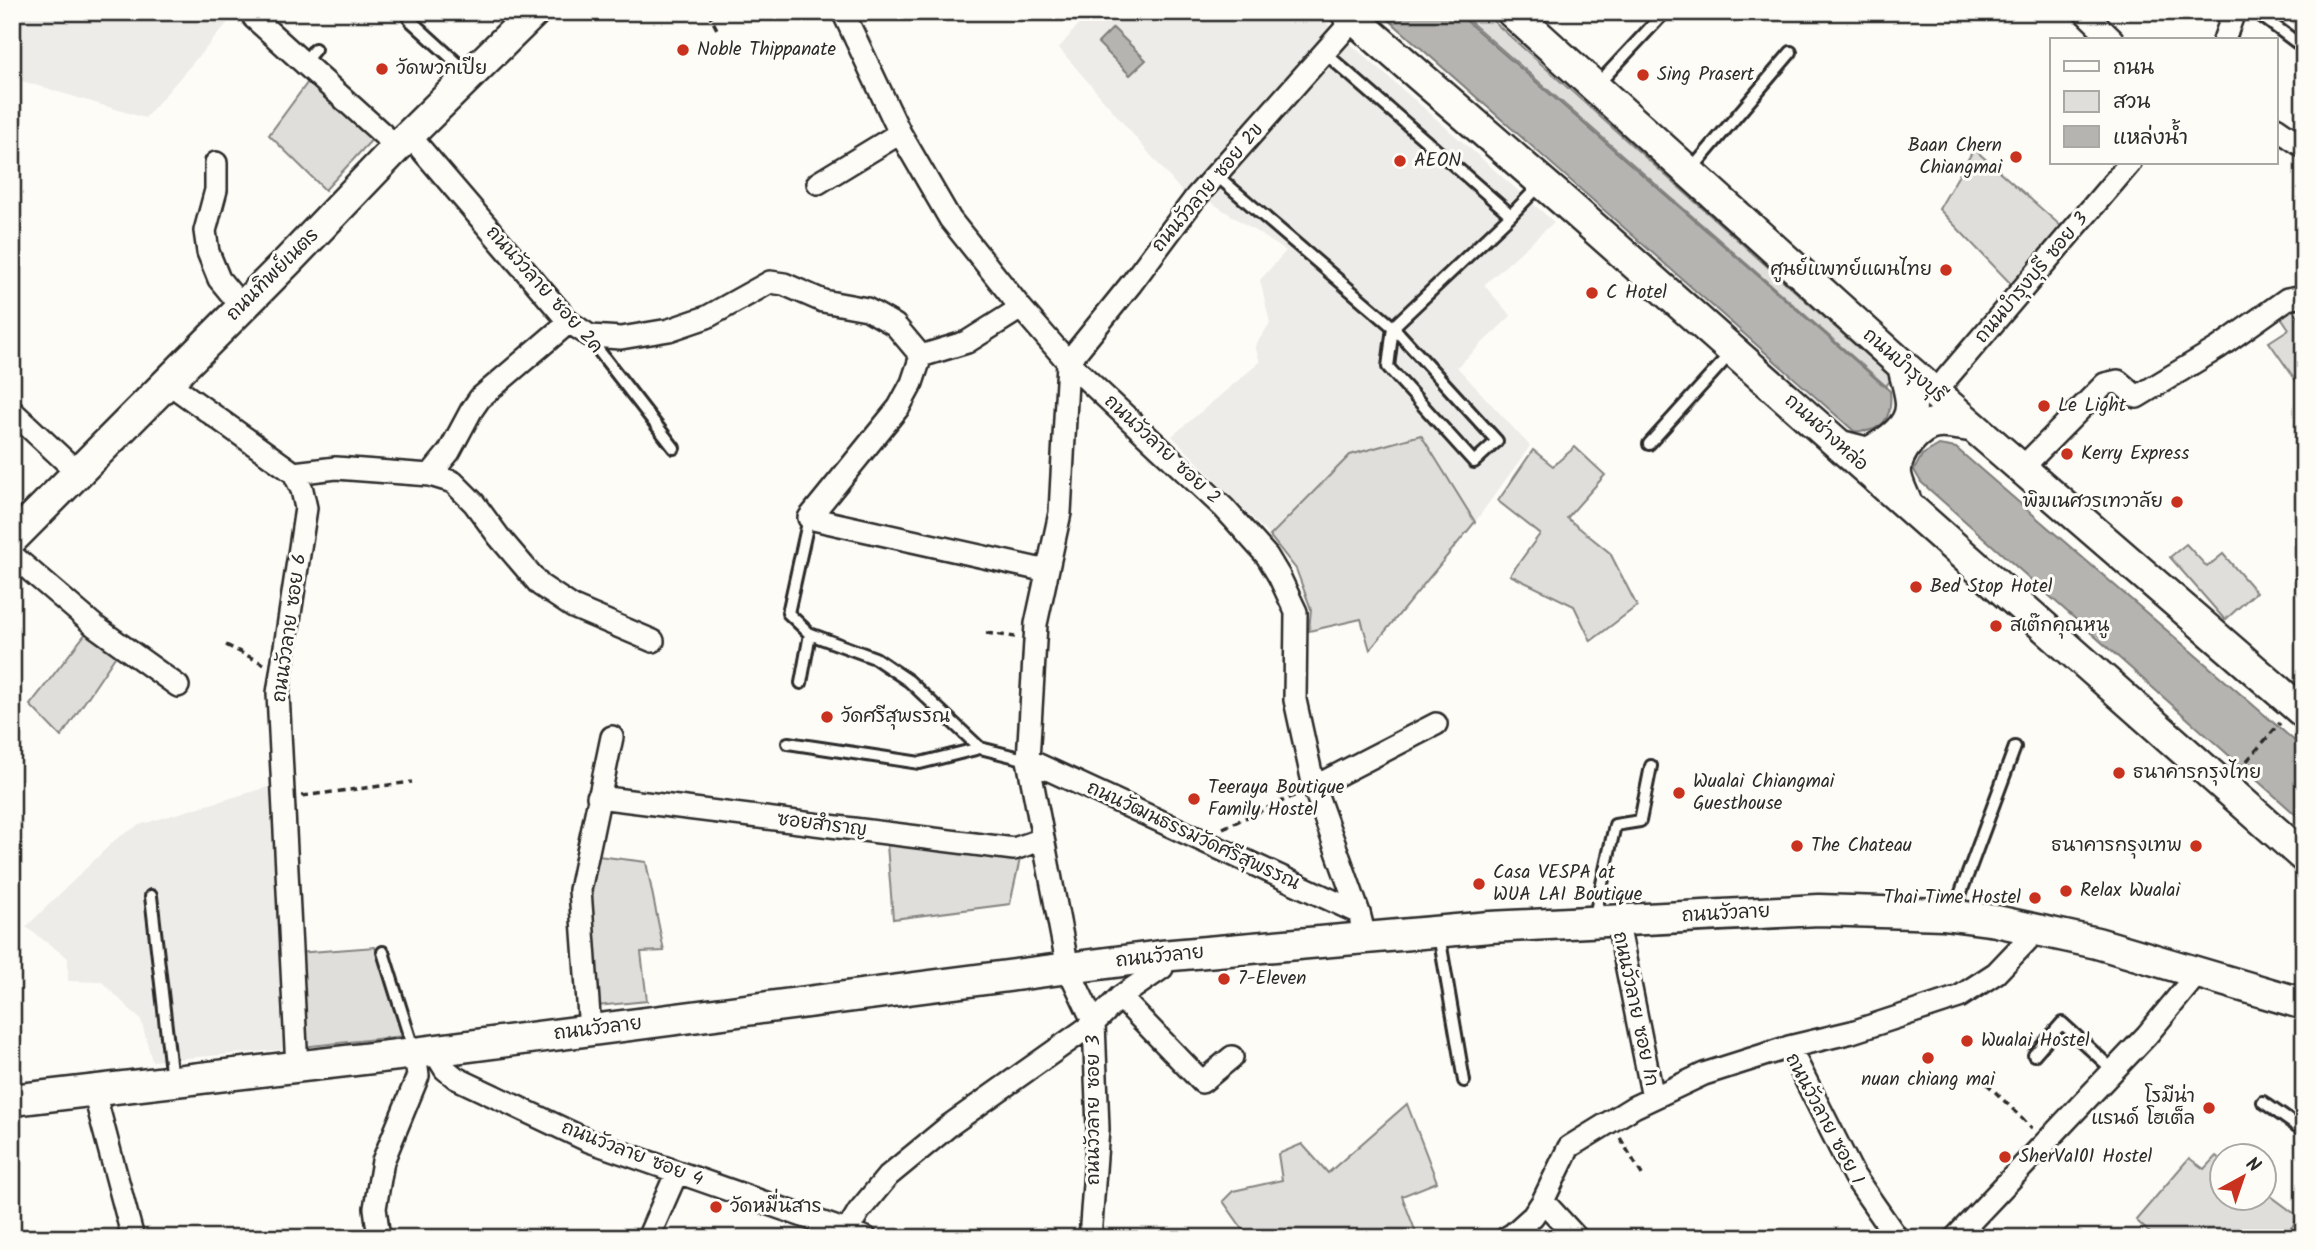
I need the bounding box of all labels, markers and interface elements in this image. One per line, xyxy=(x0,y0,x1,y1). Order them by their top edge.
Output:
place label: Noble Thippanate xyxy=(697,35,837,65)
legend xyxy=(2050,38,2278,164)
marker: Noble Thippanate xyxy=(675,42,691,58)
text: ถนน xyxy=(2113,52,2154,85)
place label: วัดพวกเปีย xyxy=(396,54,487,84)
place label: Sing Prasert xyxy=(1657,60,1755,90)
marker: วัดพวกเปีย xyxy=(374,61,390,77)
marker: Sing Prasert xyxy=(1635,67,1651,83)
text: สวน xyxy=(2113,86,2150,119)
street label: ถนนวัวลาย ซอย 2ข xyxy=(1145,117,1271,259)
text: แหล่งน้ำ xyxy=(2113,118,2188,155)
place label: Baan Chern Chiangmai xyxy=(1908,131,2003,183)
place label: AEON xyxy=(1414,146,1461,176)
marker: Baan Chern Chiangmai xyxy=(2008,149,2024,165)
marker: AEON xyxy=(1392,153,1408,169)
street label: ถนนบำรุงบุรี ซอย 3 xyxy=(1968,205,2096,350)
street label: ถนนวัวลาย ซอย 2ค xyxy=(478,219,610,361)
street label: ถนนทิพย์เนตร xyxy=(219,221,327,329)
place label: ศูนย์แพทย์แผนไทย xyxy=(1770,255,1932,285)
marker: ศูนย์แพทย์แผนไทย xyxy=(1938,262,1954,278)
place label: C Hotel xyxy=(1606,278,1667,308)
marker: C Hotel xyxy=(1584,285,1600,301)
street label: ถนนบำรุงบุรี xyxy=(1855,321,1953,411)
street label: ถนนช่างหล่อ xyxy=(1777,387,1875,479)
street label: ถนนวัวลาย ซอย 2 xyxy=(1097,388,1227,512)
place label: Le Light xyxy=(2058,391,2127,421)
marker: Le Light xyxy=(2036,398,2052,414)
place label: Kerry Express xyxy=(2081,439,2189,469)
marker: Kerry Express xyxy=(2059,446,2075,462)
place label: พิฆเนศวรเทวาลัย xyxy=(2023,487,2163,517)
marker: พิฆเนศวรเทวาลัย xyxy=(2169,494,2185,510)
street label: ถนนวัวลาย ซอย 6 xyxy=(265,552,315,704)
place label: Bed Stop Hotel xyxy=(1930,572,2053,602)
marker: Bed Stop Hotel xyxy=(1908,579,1924,595)
place label: สเต๊กคุณหนู xyxy=(2010,611,2110,641)
marker: สเต๊กคุณหนู xyxy=(1988,618,2004,634)
place label: วัดศรีสุพรรณ xyxy=(841,702,950,732)
marker: วัดศรีสุพรรณ xyxy=(819,709,835,725)
place label: ธนาคารกรุงไทย xyxy=(2133,758,2261,788)
marker: ธนาคารกรุงไทย xyxy=(2111,765,2127,781)
place label: Wualai Chiangmai Guesthouse xyxy=(1693,767,1836,819)
street label: ถนนวัฒนธรรมวัดศรีสุพรรณ xyxy=(1082,773,1304,899)
place label: Teeraya Boutique Family Hostel xyxy=(1208,773,1345,825)
marker: Wualai Chiangmai Guesthouse xyxy=(1671,785,1687,801)
marker: Teeraya Boutique Family Hostel xyxy=(1186,791,1202,807)
street label: ซอยสำราญ xyxy=(775,805,869,845)
place label: The Chateau xyxy=(1811,831,1912,861)
place label: ธนาคารกรุงเทพ xyxy=(2051,831,2182,861)
marker: The Chateau xyxy=(1789,838,1805,854)
marker: ธนาคารกรุงเทพ xyxy=(2188,838,2204,854)
place label: Casa VESPA at WUA LAI Boutique xyxy=(1493,858,1643,910)
marker: Casa VESPA at WUA LAI Boutique xyxy=(1471,876,1487,892)
place label: Relax Wualai xyxy=(2080,876,2181,906)
place label: Thai Time Hostel xyxy=(1884,883,2021,913)
marker: Relax Wualai xyxy=(2058,883,2074,899)
marker: Thai Time Hostel xyxy=(2027,890,2043,906)
street label: ถนนวัวลาย xyxy=(1681,897,1771,931)
street label: ถนนวัวลาย ซอย 1ก xyxy=(1604,929,1666,1089)
street label: ถนนวัวลาย xyxy=(1114,937,1206,977)
place label: 7-Eleven xyxy=(1238,964,1307,994)
marker: 7-Eleven xyxy=(1216,971,1232,987)
street label: ถนนวัวลาย xyxy=(552,1009,644,1049)
place label: Wualai Hostel xyxy=(1981,1026,2090,1056)
marker: Wualai Hostel xyxy=(1959,1033,1975,1049)
street label: ถนนวัวลาย ซอย 3 xyxy=(1079,1035,1109,1185)
street label: ถนนวัวลาย ซอย 1 xyxy=(1777,1048,1871,1190)
marker: nuan chiang mai xyxy=(1920,1050,1936,1066)
place label: nuan chiang mai xyxy=(1861,1065,1996,1095)
place label: โรมีน่า แรนด์ โฮเต็ล xyxy=(2091,1082,2195,1134)
marker: โรมีน่า แรนด์ โฮเต็ล xyxy=(2201,1100,2217,1116)
street label: ถนนวัวลาย ซอย 4 xyxy=(557,1113,707,1195)
place label: SherVa101 Hostel xyxy=(2019,1142,2153,1172)
north arrow xyxy=(2208,1142,2278,1212)
marker: SherVa101 Hostel xyxy=(1997,1149,2013,1165)
text: N xyxy=(2238,1150,2267,1181)
place label: วัดหมื่นสาร xyxy=(730,1188,821,1222)
marker: วัดหมื่นสาร xyxy=(708,1199,724,1215)

